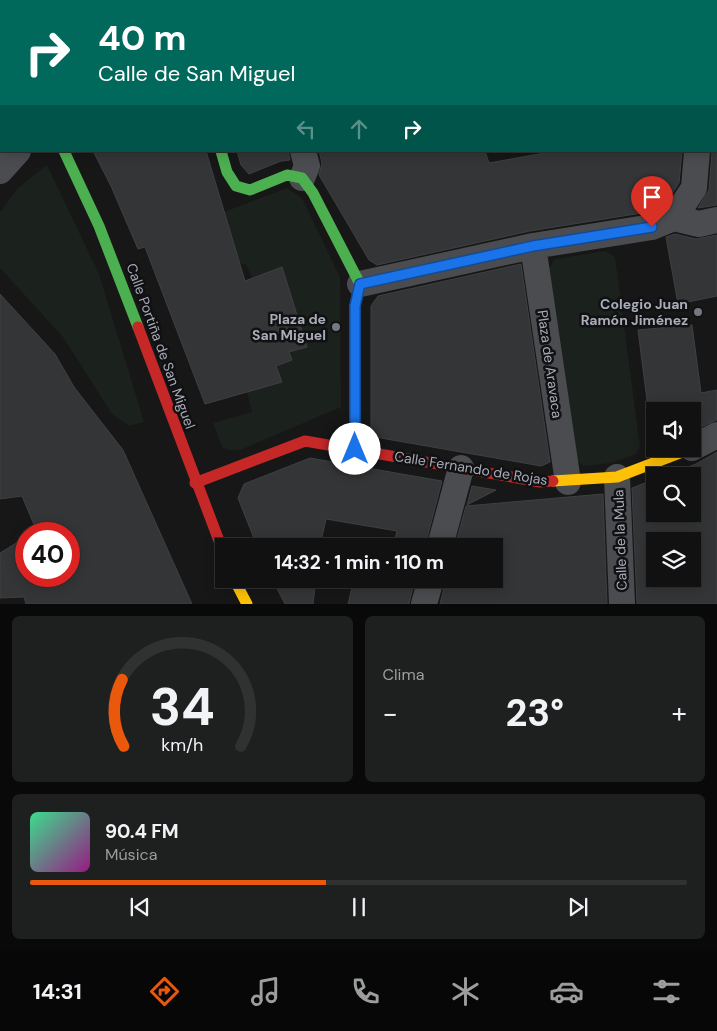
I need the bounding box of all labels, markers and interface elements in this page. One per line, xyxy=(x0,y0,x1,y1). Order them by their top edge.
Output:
text: 40 m xyxy=(98,15,187,61)
icon: right xyxy=(15,20,80,85)
text: Calle de San Miguel xyxy=(98,59,295,88)
icon: left xyxy=(292,115,320,143)
icon: ahead xyxy=(345,115,373,143)
icon: right xyxy=(398,115,426,143)
pin xyxy=(631,176,673,227)
icon: arrive xyxy=(638,183,666,211)
street label: Calle Portiña de San Miguel xyxy=(123,261,199,431)
place label: Colegio Juan Ramón Jiménez xyxy=(581,295,688,329)
marker: Colegio Juan Ramón Jiménez xyxy=(692,306,704,318)
street label: Plaza de Aravaca xyxy=(533,309,567,419)
place label: Plaza de San Miguel xyxy=(252,310,326,344)
marker: Plaza de San Miguel xyxy=(330,321,342,333)
map controls xyxy=(646,402,701,587)
button: sound xyxy=(646,402,701,457)
position arrow xyxy=(328,422,380,474)
street label: Calle Fernando de Rojas xyxy=(393,447,549,489)
button: search xyxy=(646,467,701,522)
street label: Calle de la Mula xyxy=(609,489,631,591)
speed limit sign: 40 xyxy=(15,522,80,587)
button: layers xyxy=(646,532,701,587)
text: 14:32 · 1 min · 110 m xyxy=(274,550,444,575)
text: Clima xyxy=(383,664,424,685)
text: 34 xyxy=(150,673,215,741)
text: 23° xyxy=(505,688,564,738)
text: − xyxy=(383,695,398,732)
text: + xyxy=(672,695,687,732)
text: km/h xyxy=(161,733,203,757)
text: 90.4 FM xyxy=(105,819,179,844)
text: Música xyxy=(105,844,157,865)
icon: previous xyxy=(126,893,154,921)
icon: pause xyxy=(345,893,373,921)
icon: next xyxy=(564,893,592,921)
icon: directions xyxy=(147,974,182,1009)
icon: music xyxy=(248,974,283,1009)
icon: phone xyxy=(348,974,383,1009)
icon: climate xyxy=(448,974,483,1009)
icon: car xyxy=(549,974,584,1009)
icon: filters xyxy=(649,974,684,1009)
text: 14:31 xyxy=(33,977,82,1006)

